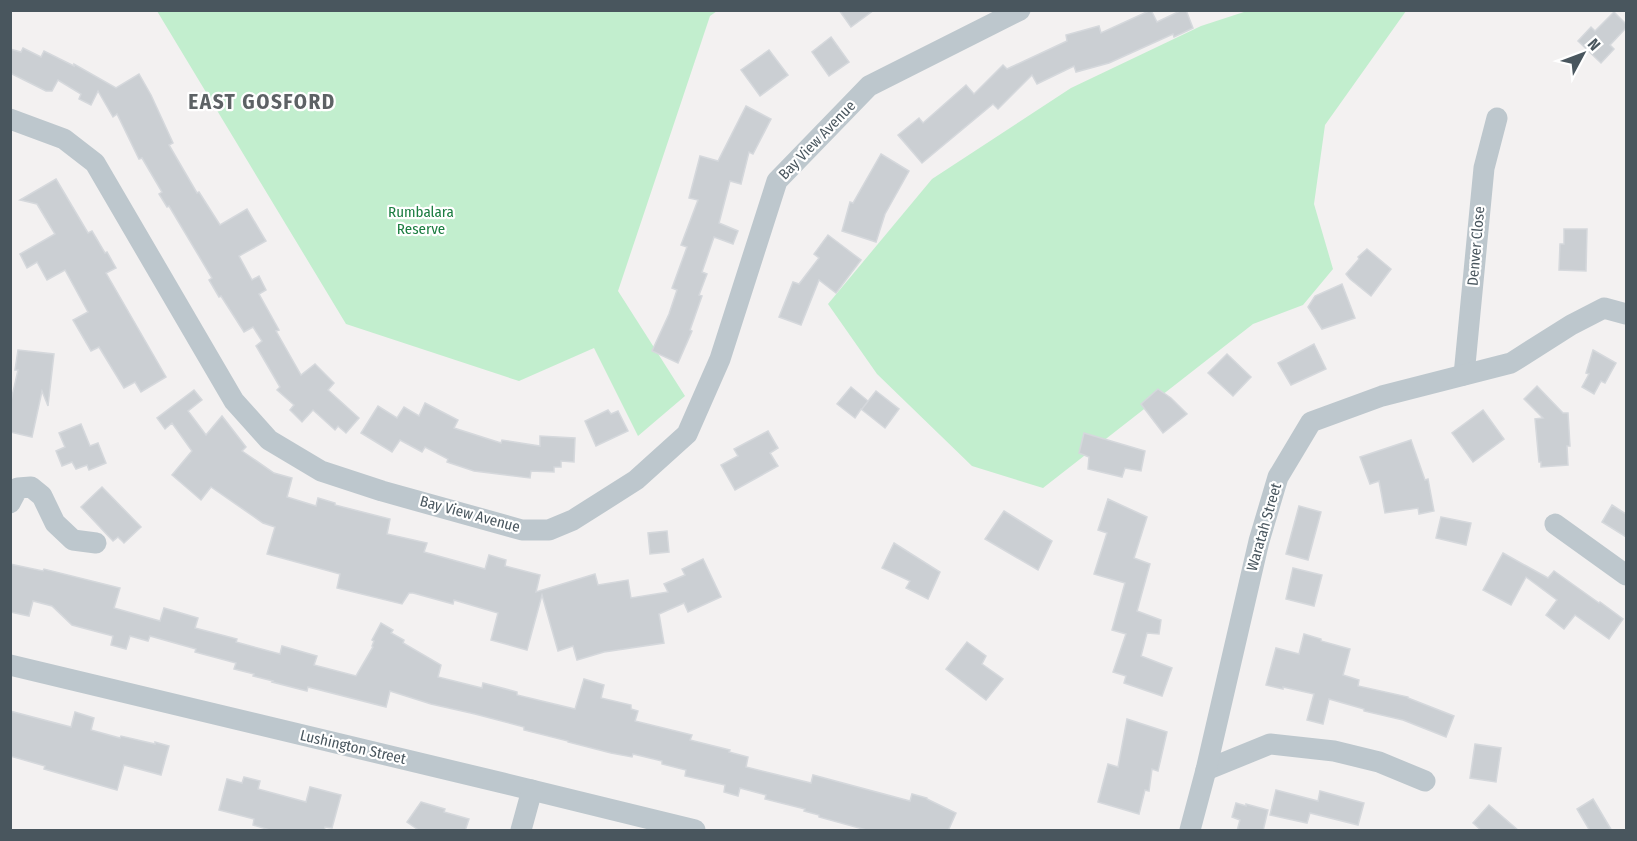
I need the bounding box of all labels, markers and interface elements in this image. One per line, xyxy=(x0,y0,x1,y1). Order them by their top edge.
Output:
north arrow xyxy=(1553,24,1613,84)
text: N xyxy=(1584,35,1604,54)
district label: EAST GOSFORD xyxy=(188,89,336,115)
street label: Bay View Avenue xyxy=(775,97,859,183)
park label: Rumbalara Reserve xyxy=(388,203,454,238)
street label: Denver Close xyxy=(1464,205,1488,287)
street label: Waratah Street xyxy=(1243,481,1285,573)
street label: Bay View Avenue xyxy=(418,492,522,536)
street label: Lushington Street xyxy=(298,726,408,768)

